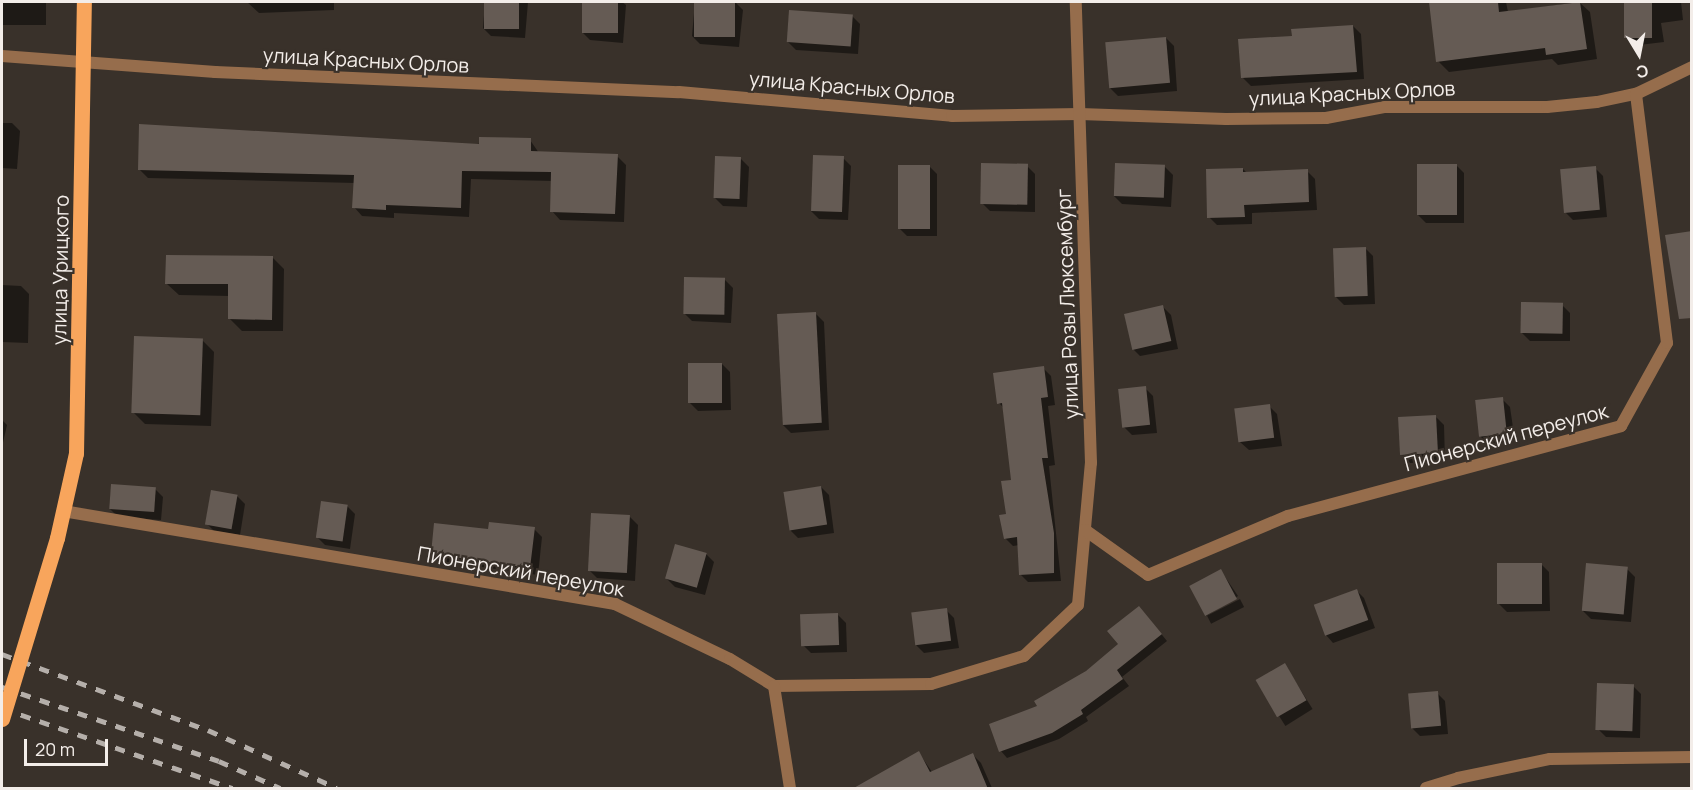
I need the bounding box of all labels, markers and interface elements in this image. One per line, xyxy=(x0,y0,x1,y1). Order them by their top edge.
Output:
north arrow xyxy=(1609,24,1669,84)
street label: улица Красных Орлов xyxy=(262,43,470,77)
text: С xyxy=(1634,60,1650,84)
street label: улица Красных Орлов xyxy=(748,66,956,108)
street label: улица Красных Орлов xyxy=(1248,76,1456,110)
street label: улица Розы Люксембург xyxy=(1051,188,1083,420)
street label: улица Урицкого xyxy=(47,195,73,345)
street label: Пионерский переулок xyxy=(1401,398,1611,476)
street label: Пионерский переулок xyxy=(416,541,626,601)
scale bar xyxy=(27,727,111,765)
text: 20 m xyxy=(35,737,75,761)

